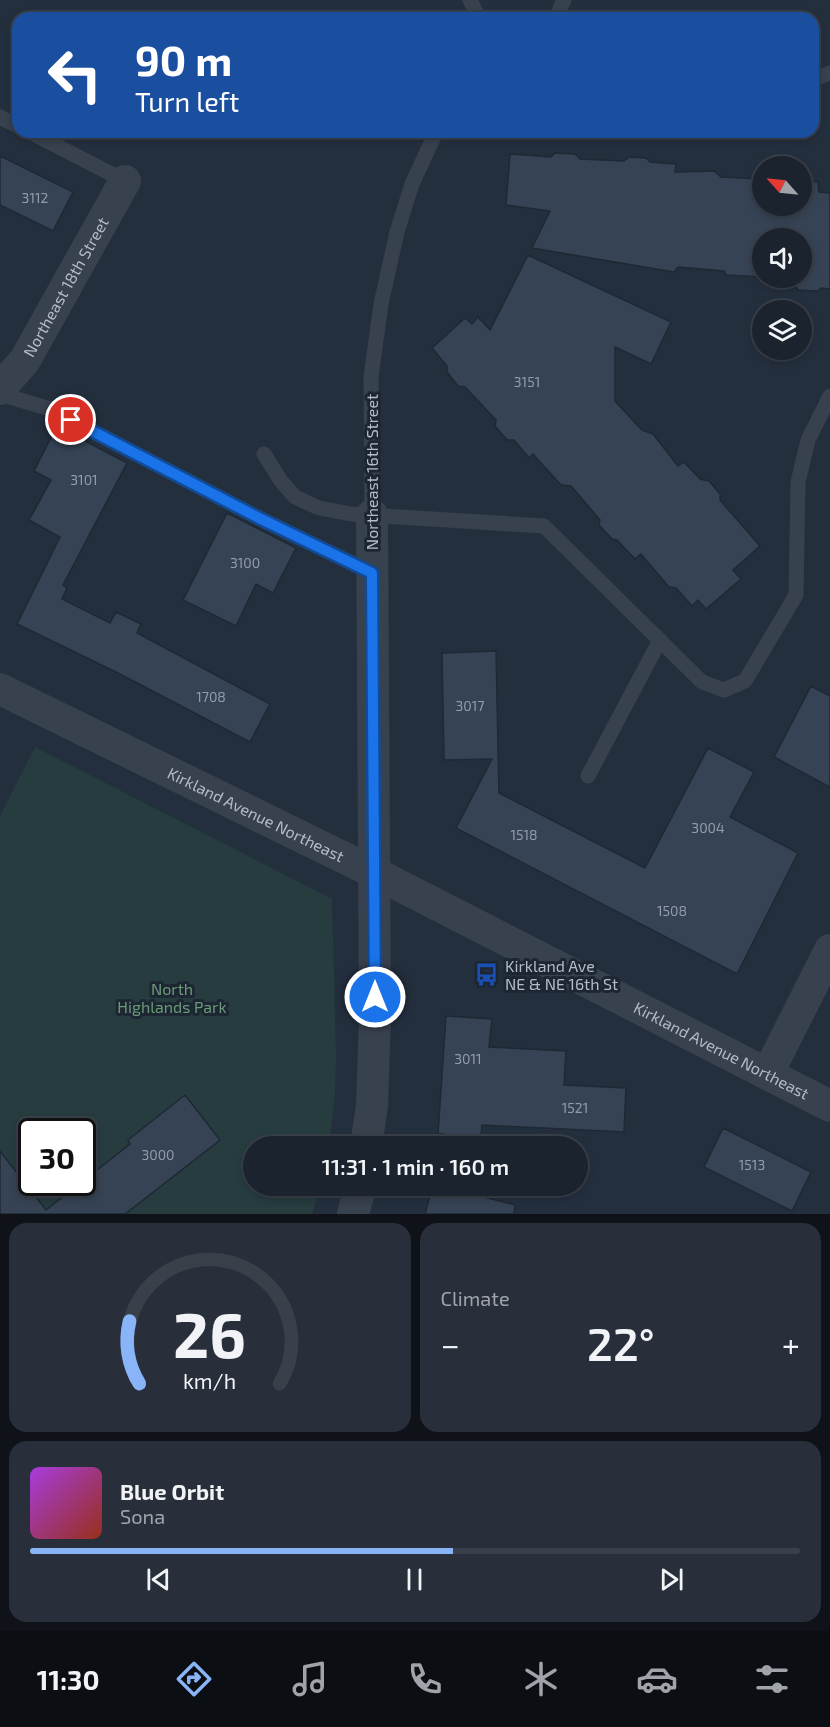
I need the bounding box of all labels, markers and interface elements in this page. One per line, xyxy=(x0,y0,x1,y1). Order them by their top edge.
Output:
text: 90 m xyxy=(135,34,232,84)
icon: left xyxy=(36,36,114,114)
text: Turn left xyxy=(135,85,239,117)
north arrow xyxy=(752,156,812,216)
map controls xyxy=(752,156,812,360)
house number: 3112 xyxy=(22,189,49,206)
street label: Northeast 18th Street xyxy=(19,214,112,360)
button: sound xyxy=(752,228,812,288)
button: layers xyxy=(752,300,812,360)
house number: 3151 xyxy=(514,373,540,390)
pin xyxy=(45,394,96,445)
street label: Northeast 16th Street xyxy=(362,394,381,550)
icon: arrive xyxy=(54,403,87,436)
house number: 3101 xyxy=(70,471,98,488)
house number: 3100 xyxy=(230,554,260,571)
house number: 1708 xyxy=(196,688,226,705)
house number: 3017 xyxy=(456,697,484,714)
street label: Kirkland Avenue Northeast xyxy=(165,763,347,865)
house number: 3004 xyxy=(691,819,725,836)
house number: 1518 xyxy=(510,826,538,843)
house number: 1508 xyxy=(657,902,687,919)
place label: Kirkland Ave NE & NE 16th St xyxy=(505,956,618,993)
bus stop icon: Kirkland Ave NE & NE 16th St xyxy=(474,962,500,988)
position arrow xyxy=(343,965,407,1029)
park label: North Highlands Park xyxy=(117,979,227,1016)
street label: Kirkland Avenue Northeast xyxy=(631,997,813,1103)
house number: 3011 xyxy=(454,1050,482,1067)
house number: 1521 xyxy=(562,1099,588,1116)
speed limit sign: 30 xyxy=(18,1118,96,1196)
house number: 3000 xyxy=(141,1146,175,1163)
text: 11:31 · 1 min · 160 m xyxy=(322,1153,509,1179)
house number: 1513 xyxy=(739,1156,765,1173)
text: Climate xyxy=(441,1286,510,1310)
text: 26 xyxy=(173,1296,246,1371)
text: 22° xyxy=(587,1316,655,1370)
text: − xyxy=(441,1324,460,1364)
text: + xyxy=(782,1324,800,1364)
text: km/h xyxy=(183,1369,236,1394)
text: Blue Orbit xyxy=(120,1478,224,1504)
text: Sona xyxy=(120,1504,165,1528)
icon: previous xyxy=(142,1563,175,1596)
icon: pause xyxy=(398,1563,431,1596)
icon: next xyxy=(655,1563,688,1596)
icon: directions xyxy=(173,1658,215,1700)
icon: music xyxy=(289,1658,331,1700)
icon: phone xyxy=(404,1658,446,1700)
icon: climate xyxy=(520,1658,562,1700)
icon: car xyxy=(636,1658,678,1700)
icon: filters xyxy=(751,1658,793,1700)
text: 11:30 xyxy=(37,1663,99,1695)

